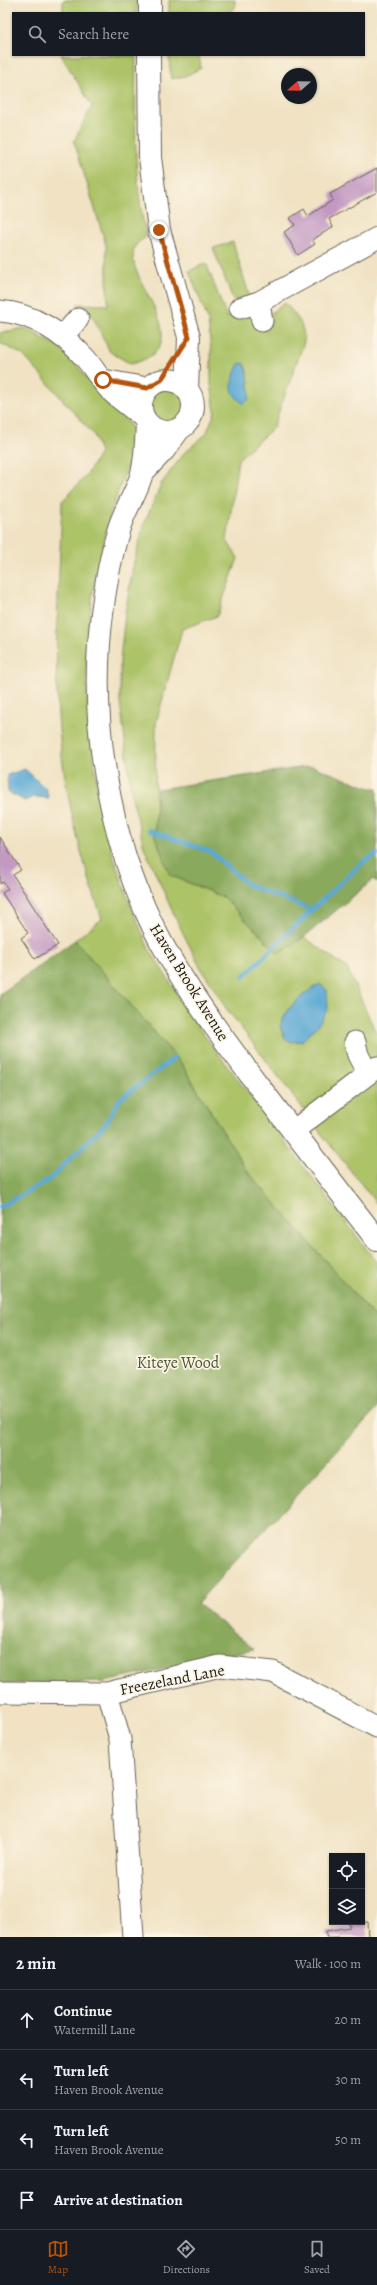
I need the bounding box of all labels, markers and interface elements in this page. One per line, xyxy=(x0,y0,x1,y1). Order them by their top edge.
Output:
search box xyxy=(12,12,365,56)
icon: search xyxy=(26,23,48,45)
text: Search here xyxy=(58,24,129,44)
north arrow xyxy=(281,68,317,104)
route end xyxy=(150,221,168,239)
route start xyxy=(94,371,112,389)
street label: Haven Brook Avenue xyxy=(144,919,234,1046)
park label: Kiteye Wood xyxy=(137,1352,220,1374)
street label: Freezeland Lane xyxy=(118,1659,226,1701)
map controls xyxy=(329,1853,365,1925)
button: locate xyxy=(329,1853,365,1889)
button: layers xyxy=(329,1889,365,1925)
text: 2 min xyxy=(16,1952,56,1975)
text: Walk · 100 m xyxy=(295,1955,361,1972)
text: Continue xyxy=(54,2001,112,2021)
icon: ahead xyxy=(16,2009,38,2031)
text: 20 m xyxy=(335,2011,361,2028)
text: Watermill Lane xyxy=(54,2021,135,2038)
text: Turn left xyxy=(54,2061,109,2081)
icon: left xyxy=(16,2069,38,2091)
text: 30 m xyxy=(335,2071,361,2088)
text: Haven Brook Avenue xyxy=(54,2081,164,2098)
text: Turn left xyxy=(54,2121,109,2141)
icon: left xyxy=(16,2129,38,2151)
text: 50 m xyxy=(335,2131,361,2148)
text: Haven Brook Avenue xyxy=(54,2141,164,2158)
icon: arrive xyxy=(16,2189,38,2211)
text: Arrive at destination xyxy=(54,2190,183,2210)
tab: Map xyxy=(47,2238,69,2277)
tab: Directions xyxy=(163,2238,210,2277)
tab: Saved xyxy=(304,2238,330,2277)

